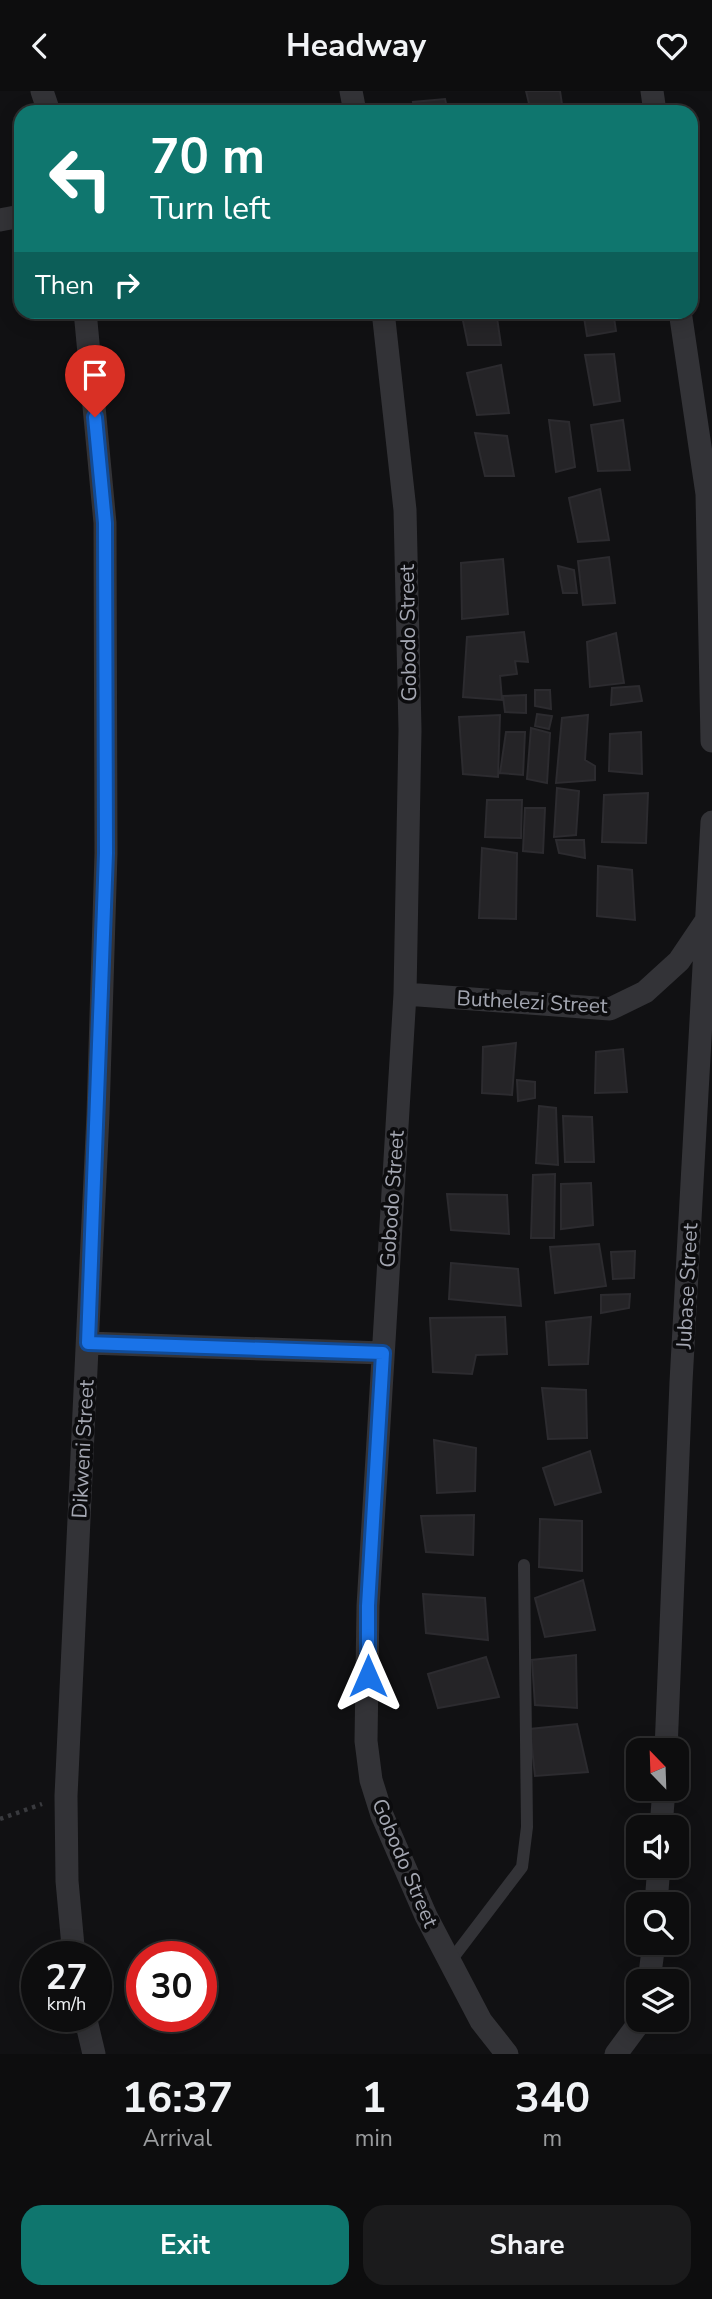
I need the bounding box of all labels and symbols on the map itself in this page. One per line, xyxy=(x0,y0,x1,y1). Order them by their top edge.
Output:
pin xyxy=(65,345,125,417)
street label: Gobodo Street xyxy=(393,563,423,702)
street label: Buthelezi Street xyxy=(456,984,609,1020)
street label: Gobodo Street xyxy=(373,1129,411,1269)
street label: Jubase Street xyxy=(670,1222,704,1351)
street label: Dikweni Street xyxy=(65,1378,101,1519)
position arrow xyxy=(331,1639,405,1713)
north arrow xyxy=(626,1738,690,1801)
street label: Gobodo Street xyxy=(365,1794,445,1932)
speed limit sign: 30 xyxy=(126,1941,217,2032)

